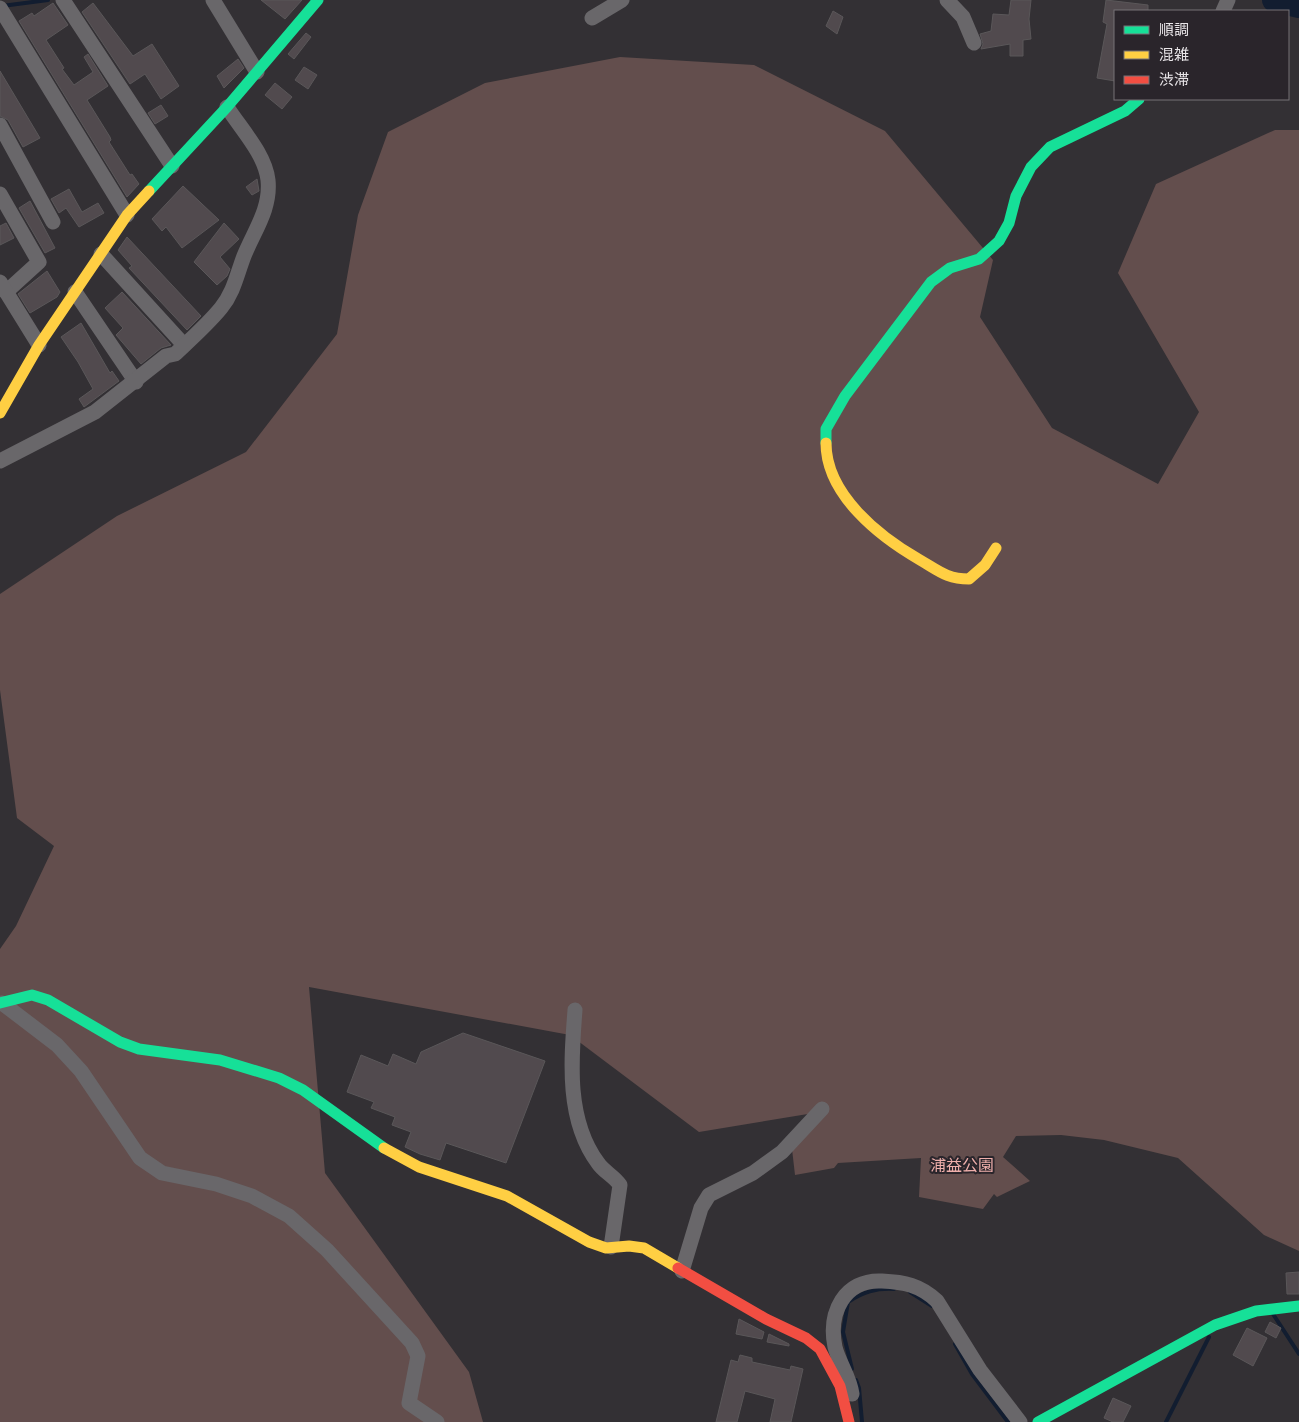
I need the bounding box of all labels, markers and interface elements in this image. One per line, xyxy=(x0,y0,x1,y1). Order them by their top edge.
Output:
legend xyxy=(1114,10,1289,100)
text: 順調 xyxy=(1159,20,1189,38)
text: 混雑 xyxy=(1159,45,1189,63)
text: 渋滞 xyxy=(1159,70,1189,88)
park label: 浦益公園 xyxy=(930,1155,994,1174)

